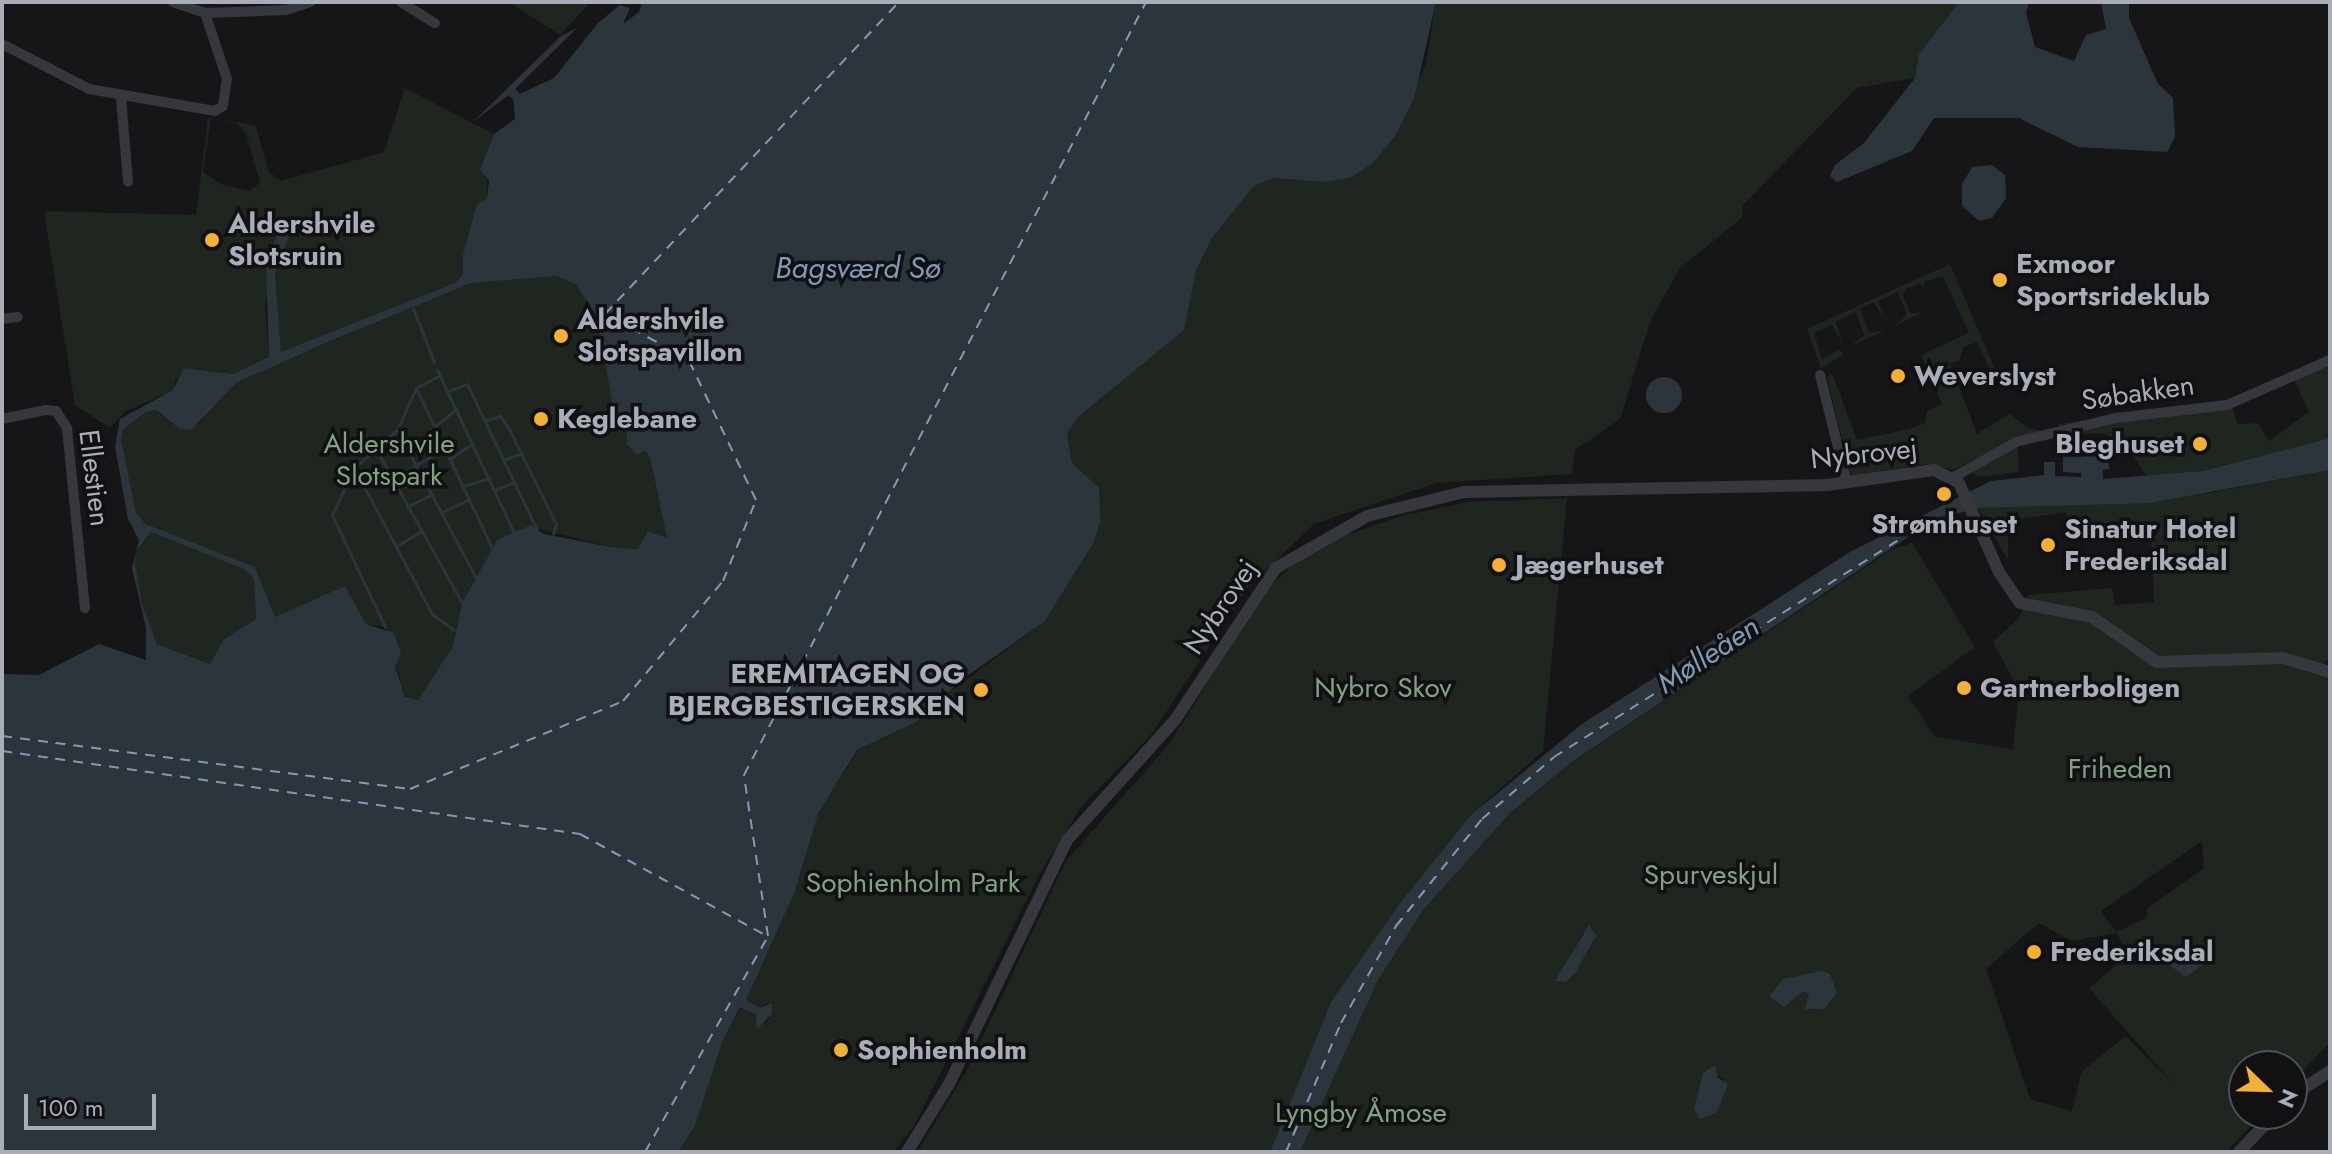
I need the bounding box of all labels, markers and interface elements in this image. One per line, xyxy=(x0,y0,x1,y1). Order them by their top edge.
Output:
place label: Aldershvile Slotsruin xyxy=(228,207,376,273)
marker: Aldershvile Slotsruin xyxy=(203,231,221,249)
place label: Exmoor Sportsrideklub xyxy=(2016,247,2210,313)
water label: Bagsværd Sø xyxy=(775,250,941,286)
marker: Exmoor Sportsrideklub xyxy=(1991,271,2009,289)
place label: Aldershvile Slotspavillon xyxy=(577,303,743,369)
marker: Aldershvile Slotspavillon xyxy=(552,327,570,345)
place label: Weverslyst xyxy=(1914,359,2056,393)
marker: Weverslyst xyxy=(1889,367,1907,385)
street label: Søbakken xyxy=(2080,368,2196,418)
place label: Keglebane xyxy=(557,402,697,436)
marker: Keglebane xyxy=(532,410,550,428)
park label: Aldershvile Slotspark xyxy=(323,427,455,493)
place label: Bleghuset xyxy=(2055,427,2184,461)
street label: Ellestien xyxy=(71,428,117,528)
street label: Nybrovej xyxy=(1809,432,1919,476)
marker: Bleghuset xyxy=(2191,435,2209,453)
marker: Strømhuset xyxy=(1935,485,1953,503)
place label: Strømhuset xyxy=(1871,507,2017,541)
place label: Sinatur Hotel Frederiksdal xyxy=(2064,512,2236,578)
marker: Sinatur Hotel Frederiksdal xyxy=(2039,536,2057,554)
place label: Jægerhuset xyxy=(1515,548,1664,582)
street label: Nybrovej xyxy=(1177,553,1265,661)
marker: Jægerhuset xyxy=(1490,556,1508,574)
water label: Mølleåen xyxy=(1650,609,1766,701)
place label: EREMITAGEN OG BJERGBESTIGERSKEN xyxy=(668,657,965,723)
park label: Nybro Skov xyxy=(1314,671,1452,705)
place label: Gartnerboligen xyxy=(1980,671,2180,705)
marker: Gartnerboligen xyxy=(1955,679,1973,697)
marker: EREMITAGEN OG BJERGBESTIGERSKEN xyxy=(972,681,990,699)
park label: Friheden xyxy=(2068,752,2172,786)
park label: Spurveskjul xyxy=(1644,858,1778,892)
park label: Sophienholm Park xyxy=(806,866,1020,900)
place label: Frederiksdal xyxy=(2050,935,2213,969)
marker: Frederiksdal xyxy=(2025,943,2043,961)
place label: Sophienholm xyxy=(857,1033,1027,1067)
marker: Sophienholm xyxy=(832,1041,850,1059)
north arrow xyxy=(2228,1050,2308,1130)
scale bar xyxy=(28,1078,160,1128)
text: N xyxy=(2270,1084,2306,1113)
text: 100 m xyxy=(38,1090,104,1125)
park label: Lyngby Åmose xyxy=(1275,1096,1447,1130)

